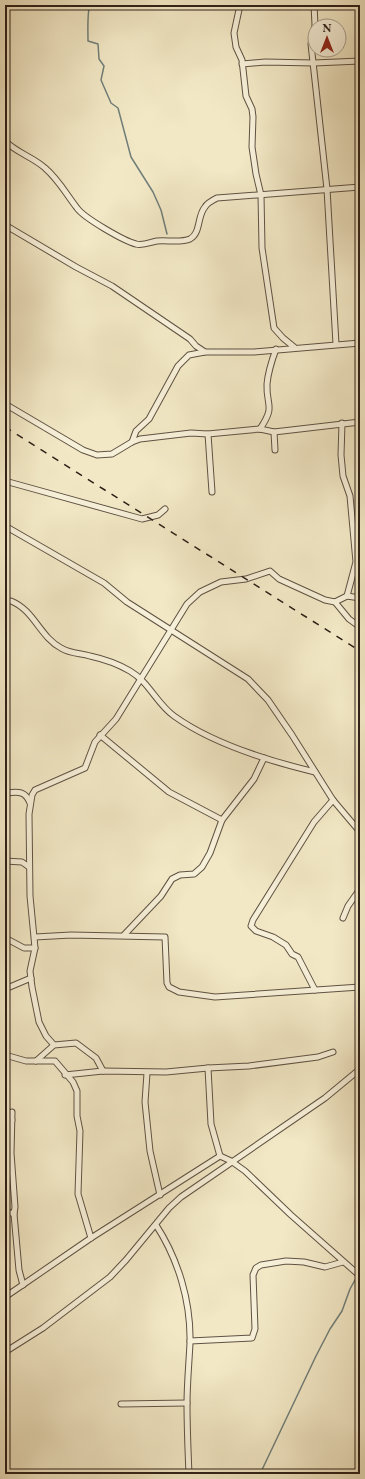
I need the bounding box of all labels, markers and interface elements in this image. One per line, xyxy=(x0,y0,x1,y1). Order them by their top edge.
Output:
north arrow xyxy=(307,18,347,58)
text: N xyxy=(323,21,332,35)

